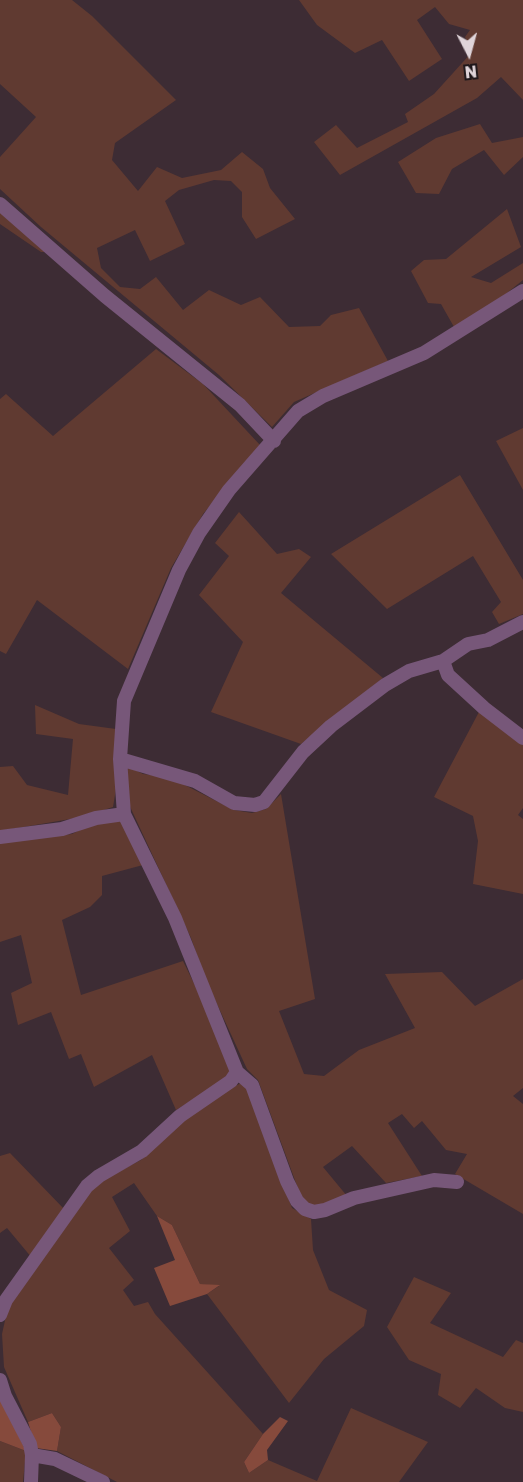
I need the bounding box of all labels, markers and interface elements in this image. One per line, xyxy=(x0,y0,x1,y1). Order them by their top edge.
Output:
north arrow xyxy=(439,24,499,84)
text: N xyxy=(464,61,478,82)

